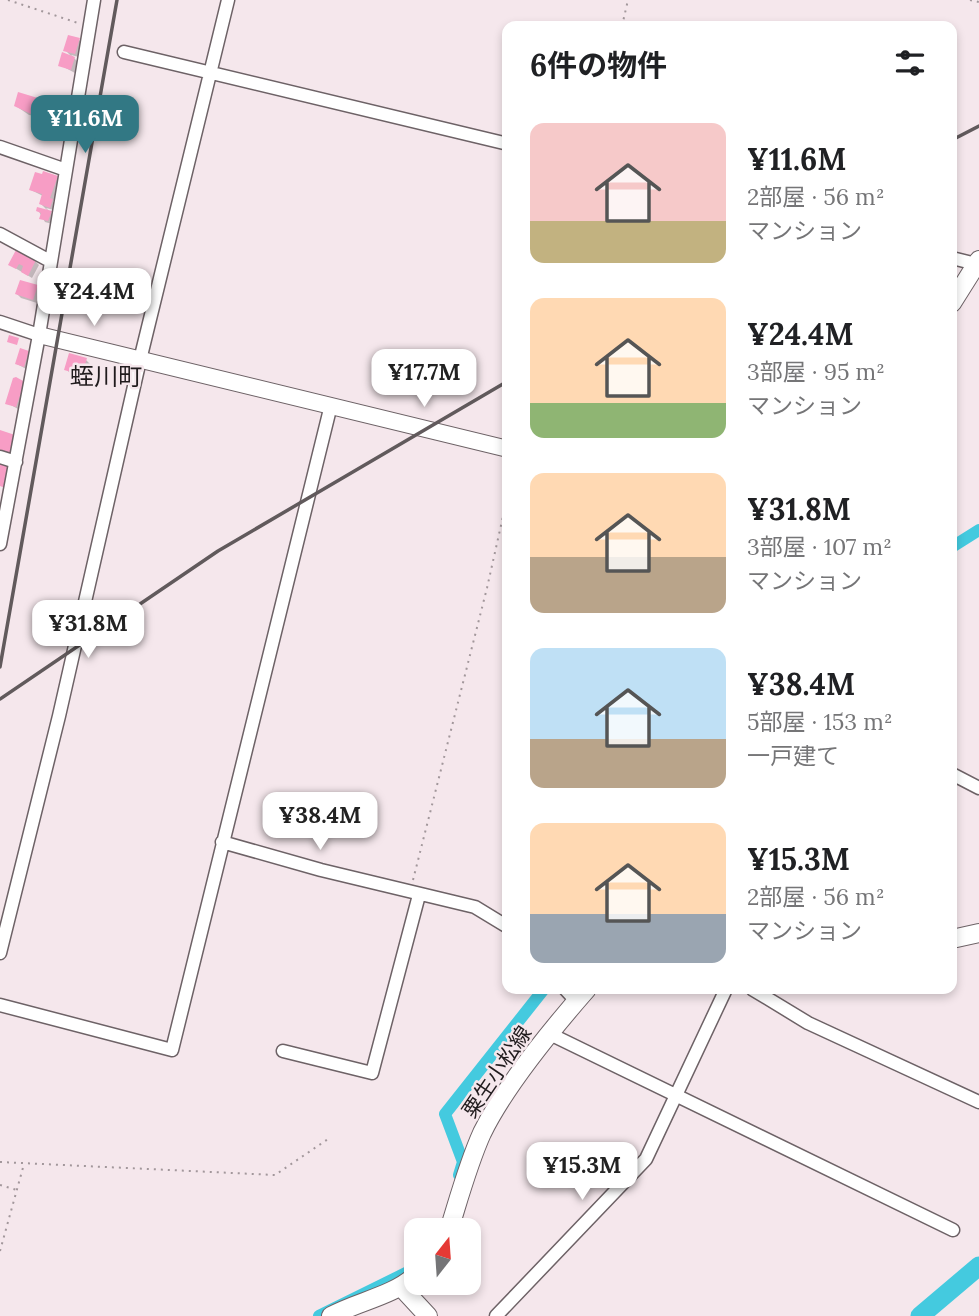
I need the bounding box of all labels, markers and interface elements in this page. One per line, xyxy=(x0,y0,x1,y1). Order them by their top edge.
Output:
icon: filters xyxy=(891,44,929,82)
text: 6件の物件 xyxy=(530,46,667,84)
pin: ¥11.6M xyxy=(28,96,142,155)
text: ¥11.6M xyxy=(47,103,123,132)
text: ¥11.6M xyxy=(747,140,846,178)
icon: home xyxy=(586,151,670,235)
text: 2部屋 · 56 m² xyxy=(747,182,885,211)
text: マンション xyxy=(747,216,862,245)
pin: ¥24.4M xyxy=(37,268,151,328)
text: ¥24.4M xyxy=(53,276,135,305)
text: ¥24.4M xyxy=(747,315,854,353)
icon: home xyxy=(586,326,670,410)
pin: ¥17.7M xyxy=(367,350,481,409)
text: ¥17.7M xyxy=(387,357,461,386)
text: 3部屋 · 95 m² xyxy=(747,357,885,386)
district label: 蛭川町 xyxy=(70,361,142,392)
text: マンション xyxy=(747,391,862,420)
text: ¥31.8M xyxy=(747,490,851,528)
icon: home xyxy=(586,501,670,585)
text: 3部屋 · 107 m² xyxy=(747,532,892,561)
text: マンション xyxy=(747,566,862,595)
pin: ¥31.8M xyxy=(31,600,145,660)
text: ¥31.8M xyxy=(48,608,128,637)
text: ¥38.4M xyxy=(747,665,855,703)
icon: home xyxy=(586,676,670,760)
text: 5部屋 · 153 m² xyxy=(747,707,893,736)
text: 一戸建て xyxy=(747,741,839,770)
pin: ¥38.4M xyxy=(263,792,377,852)
text: ¥38.4M xyxy=(279,800,361,829)
text: ¥15.3M xyxy=(747,840,850,878)
icon: home xyxy=(586,851,670,935)
text: 2部屋 · 56 m² xyxy=(747,882,885,911)
text: マンション xyxy=(747,916,862,945)
street label: 粟生小松線 xyxy=(456,1021,537,1123)
pin: ¥15.3M xyxy=(525,1142,639,1202)
text: ¥15.3M xyxy=(543,1150,621,1179)
north arrow xyxy=(404,1218,481,1295)
map controls xyxy=(404,1218,481,1295)

